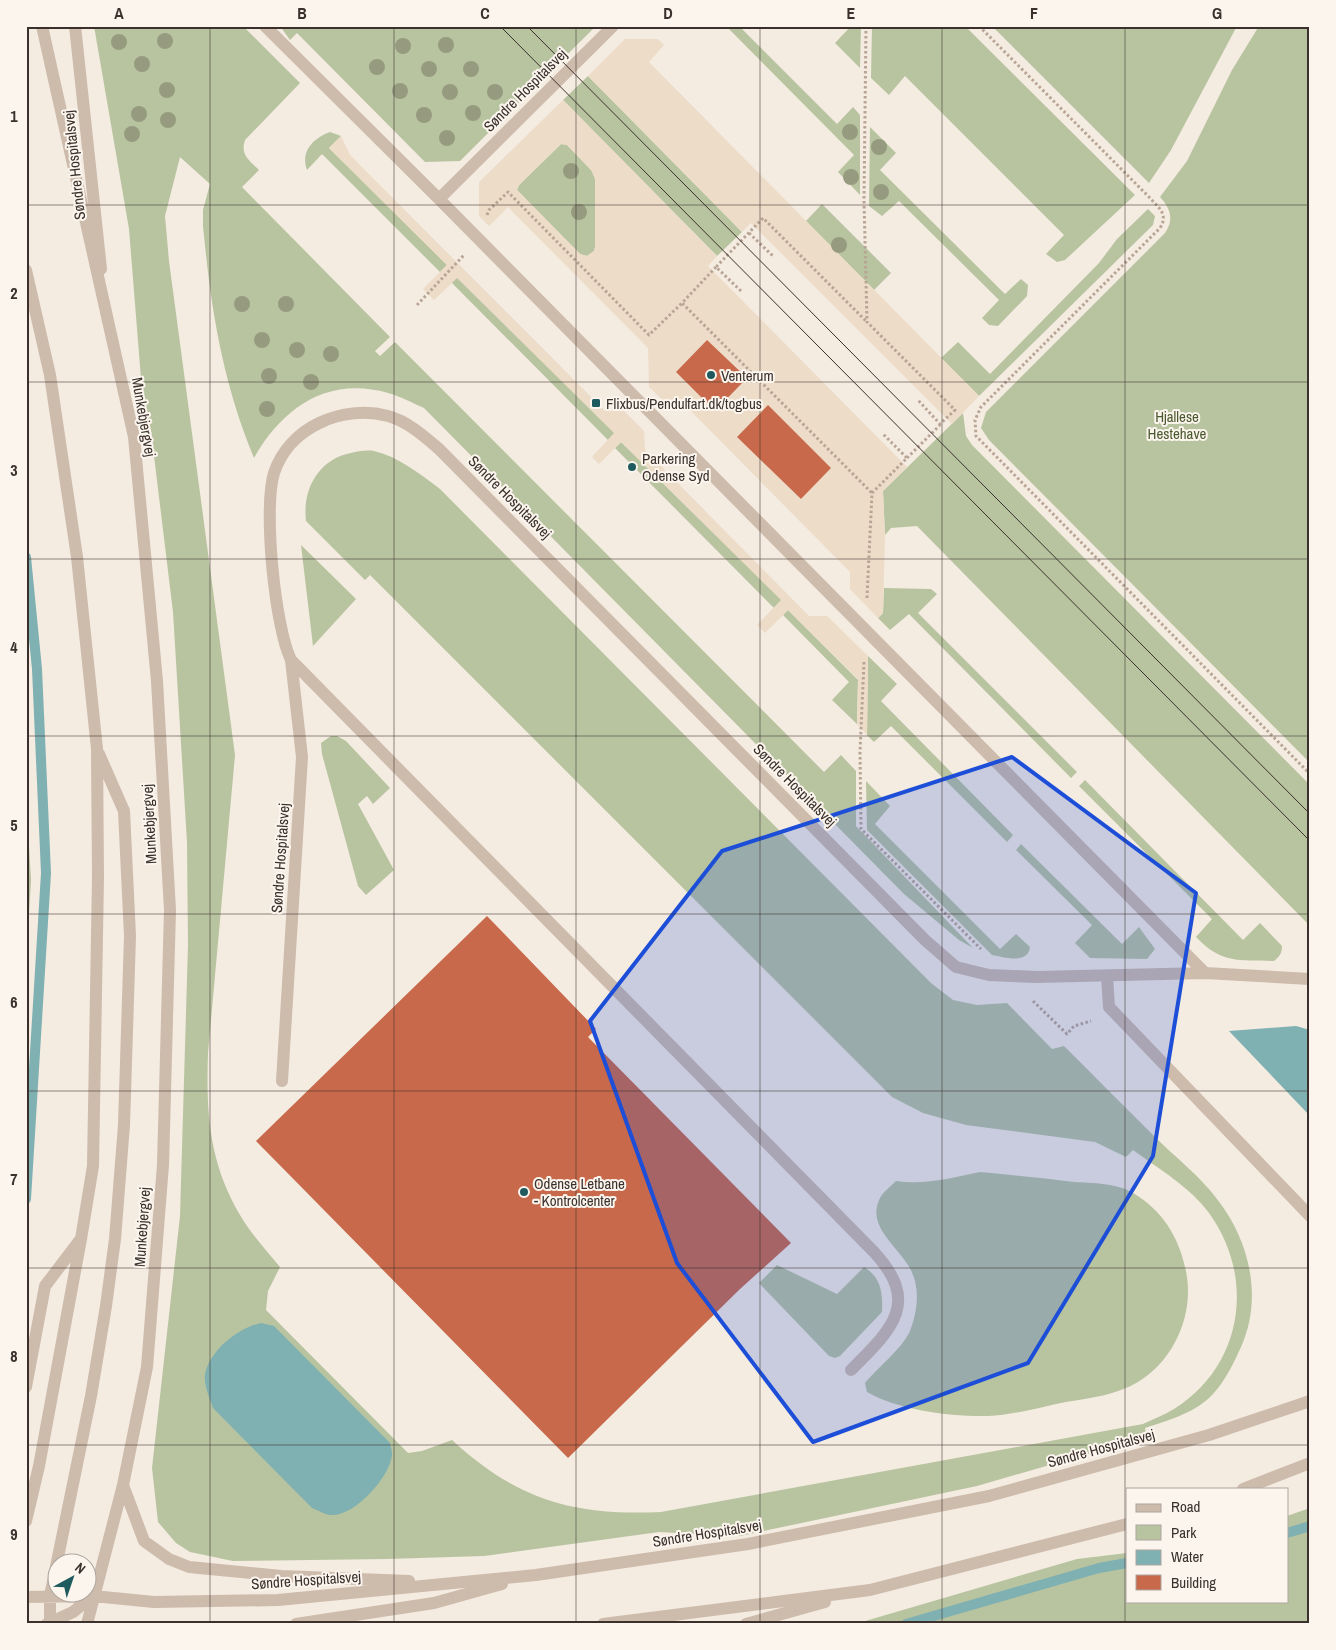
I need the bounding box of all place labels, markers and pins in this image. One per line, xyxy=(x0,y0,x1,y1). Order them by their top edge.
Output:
place label: Venterum xyxy=(721,365,774,386)
marker: Venterum xyxy=(705,369,717,381)
place label: Flixbus/Pendulfart.dk/togbus xyxy=(606,393,762,414)
marker: Flixbus/Pendulfart.dk/togbus xyxy=(590,397,602,409)
place label: Parkering Odense Syd xyxy=(642,448,710,486)
marker: Parkering Odense Syd xyxy=(626,461,638,473)
place label: Odense Letbane - Kontrolcenter xyxy=(534,1173,625,1211)
marker: Odense Letbane - Kontrolcenter xyxy=(518,1186,530,1198)

